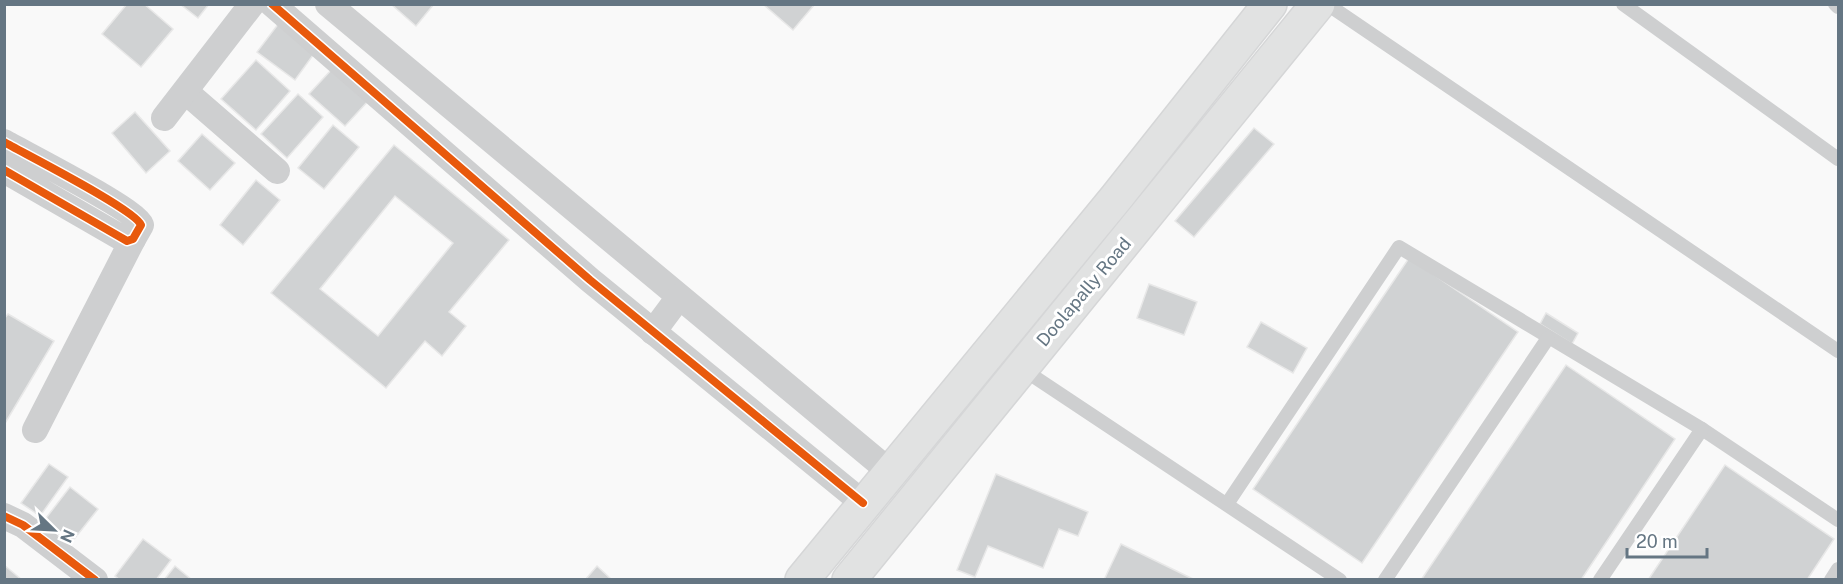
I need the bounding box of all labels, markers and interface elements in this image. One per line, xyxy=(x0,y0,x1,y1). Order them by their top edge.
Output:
street label: Doolapally Road xyxy=(1032,233,1135,350)
north arrow xyxy=(24,500,84,560)
scale bar xyxy=(1627,521,1706,559)
text: N xyxy=(56,526,78,545)
text: 20 m xyxy=(1636,531,1678,552)

